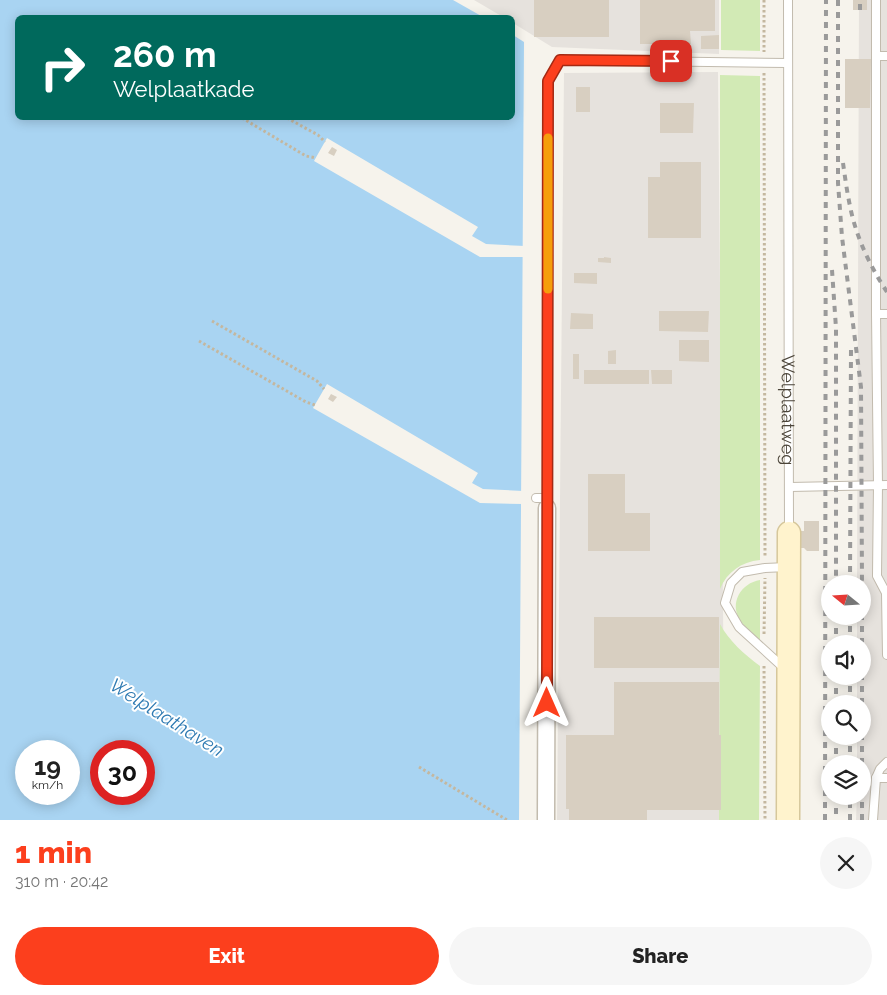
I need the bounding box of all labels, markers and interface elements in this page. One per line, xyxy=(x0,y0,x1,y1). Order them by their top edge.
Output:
text: 260 m xyxy=(113,34,216,75)
icon: right xyxy=(30,35,95,100)
pin xyxy=(650,40,692,82)
icon: arrive xyxy=(657,47,685,75)
text: Welplaatkade xyxy=(113,76,254,102)
street label: Welplaatweg xyxy=(778,355,799,465)
north arrow xyxy=(821,575,871,625)
map controls xyxy=(821,575,871,805)
button: sound xyxy=(821,635,871,685)
water label: Welplaathaven xyxy=(106,673,228,761)
position arrow xyxy=(520,676,572,728)
button: search xyxy=(821,695,871,745)
speed limit sign: 30 xyxy=(90,740,155,805)
text: 19 xyxy=(34,751,61,781)
button: layers xyxy=(821,755,871,805)
text: km/h xyxy=(32,778,63,792)
text: 1 min xyxy=(15,835,92,870)
button: close xyxy=(820,837,872,889)
text: 310 m · 20:42 xyxy=(15,872,108,891)
button: Exit xyxy=(15,927,439,985)
button: Share xyxy=(449,927,872,985)

